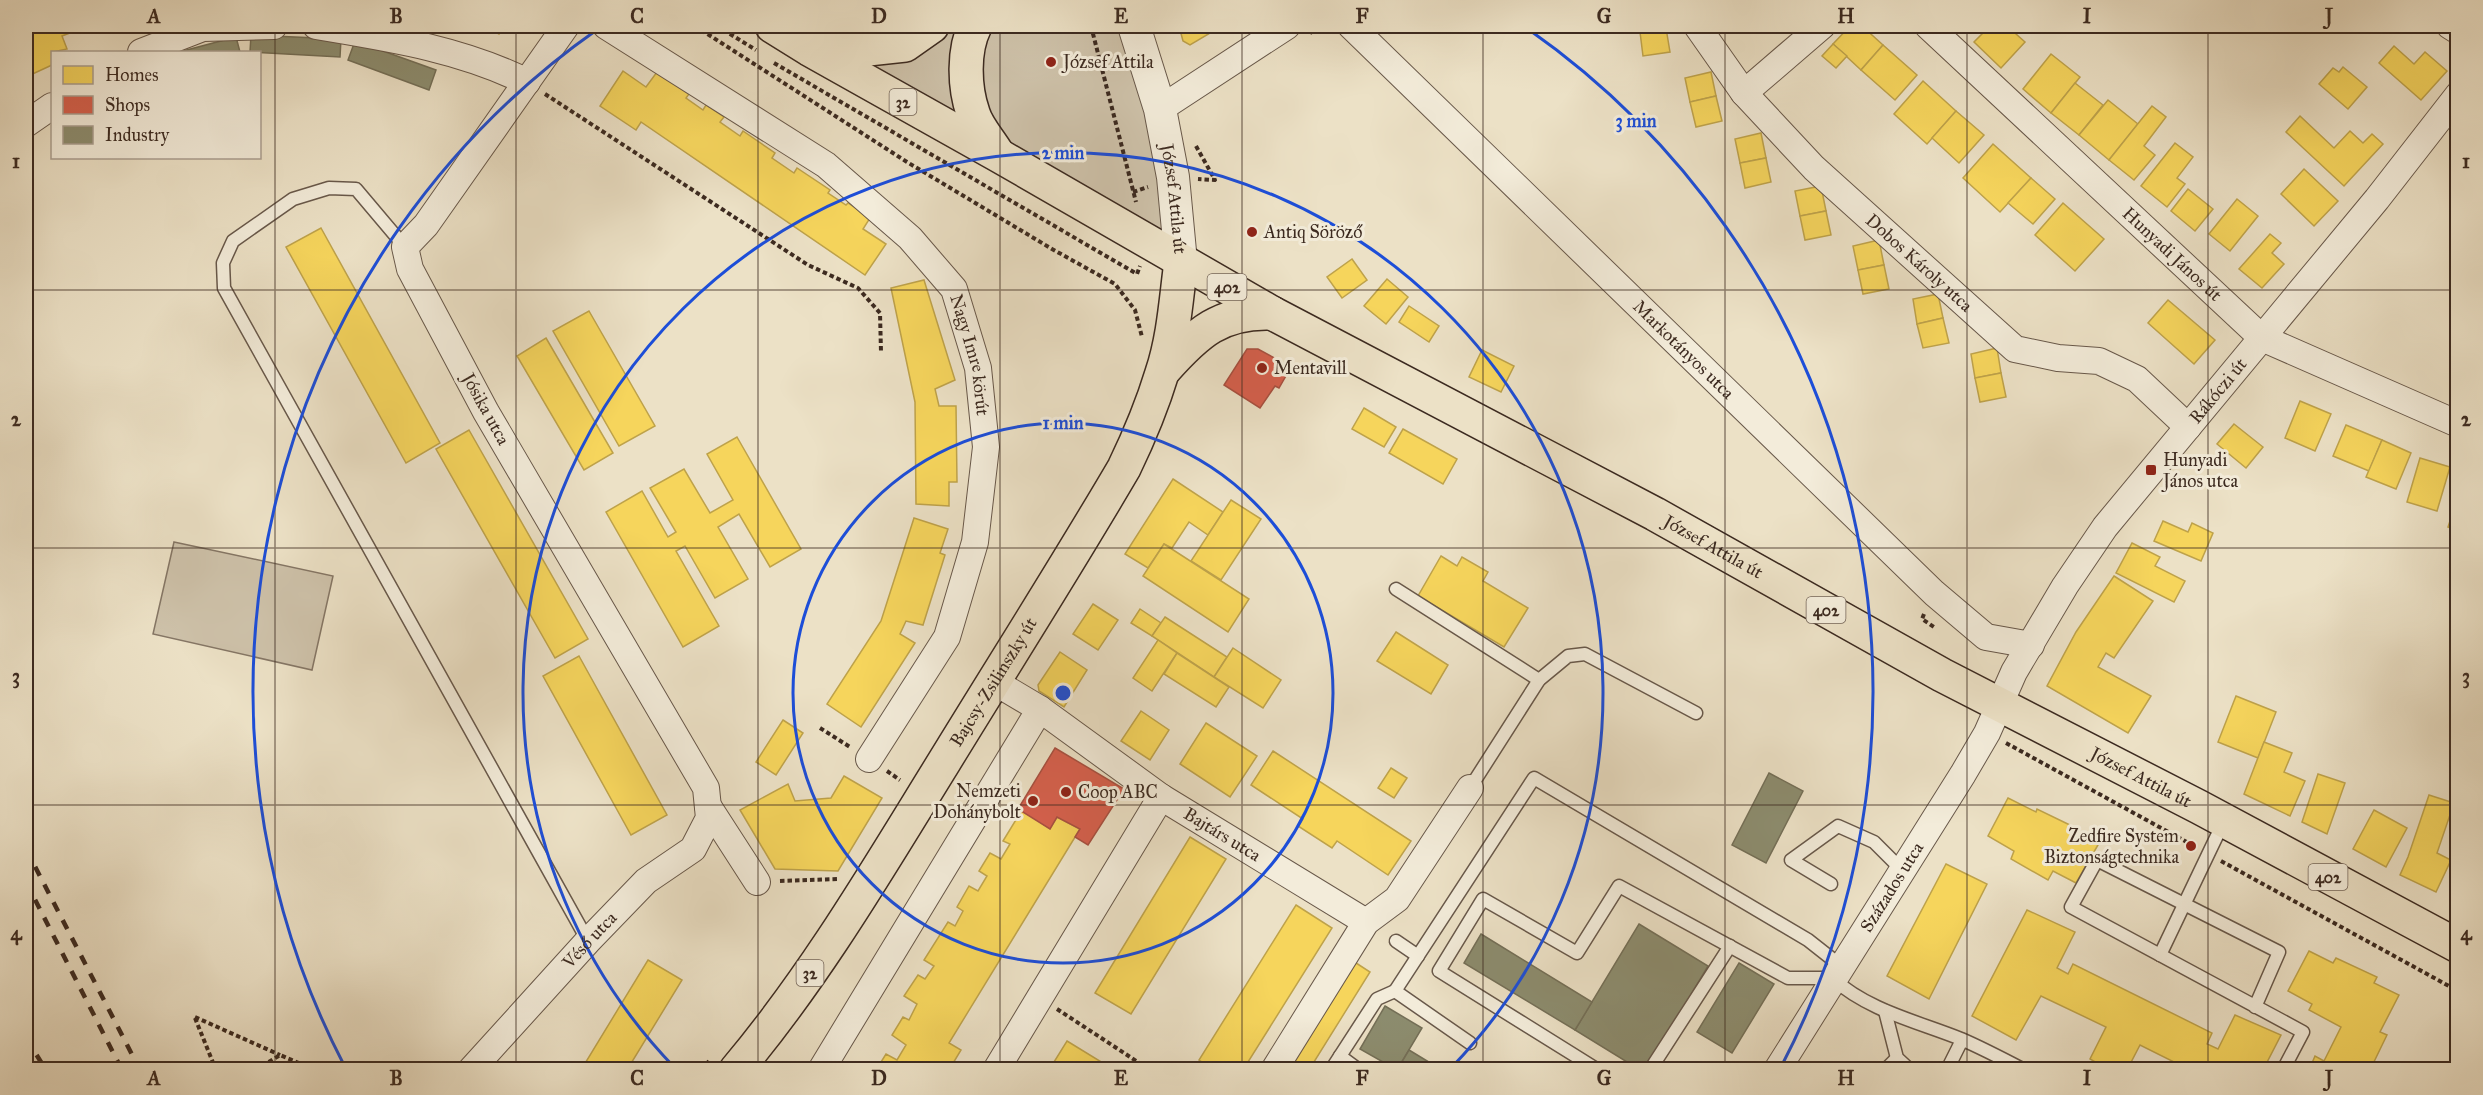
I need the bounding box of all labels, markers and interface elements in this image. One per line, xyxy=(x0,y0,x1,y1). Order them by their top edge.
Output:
text: A xyxy=(145,4,161,28)
text: B xyxy=(389,4,403,28)
text: C xyxy=(630,4,644,28)
text: D xyxy=(871,4,887,28)
text: E xyxy=(1114,4,1129,28)
text: F xyxy=(1355,4,1369,28)
text: G xyxy=(1597,4,1612,28)
text: H xyxy=(1837,4,1855,28)
text: I xyxy=(2083,4,2092,28)
text: J xyxy=(2322,4,2334,30)
legend xyxy=(51,51,261,159)
place label: József Attila xyxy=(1061,51,1154,74)
marker: József Attila xyxy=(1044,55,1058,69)
text: Homes xyxy=(105,64,159,86)
road number: 32 xyxy=(890,89,916,115)
text: Shops xyxy=(105,94,150,116)
text: 3 min xyxy=(1616,110,1657,133)
text: Industry xyxy=(105,124,170,146)
street label: József Attila út xyxy=(1155,140,1191,255)
text: 2 min xyxy=(1042,142,1085,164)
text: 1 xyxy=(12,149,20,173)
text: 1 xyxy=(2462,149,2470,173)
street label: Hunyadi János út xyxy=(2118,202,2227,306)
street label: Dobos Károly utca xyxy=(1861,209,1977,317)
place label: Antiq Söröző xyxy=(1263,221,1363,244)
marker: Antiq Söröző xyxy=(1245,225,1259,239)
road number: 402 xyxy=(1208,274,1246,300)
street label: Nagy Imre körút xyxy=(945,292,994,417)
street label: Markotányos utca xyxy=(1628,295,1739,404)
street label: Rákóczi út xyxy=(2184,353,2252,428)
place label: Mentavill xyxy=(1274,357,1347,379)
marker: Mentavill xyxy=(1255,361,1269,375)
street label: Jósika utca xyxy=(455,368,515,450)
text: 2 xyxy=(11,407,22,431)
text: 2 xyxy=(2461,407,2472,431)
text: 1 min xyxy=(1043,412,1084,434)
place label: Hunyadi János utca xyxy=(2161,449,2238,493)
marker: Hunyadi János utca xyxy=(2144,463,2158,477)
street label: József Attila út xyxy=(1658,509,1767,584)
road number: 402 xyxy=(1806,597,1846,623)
street label: Bajcsy-Zsilinszky út xyxy=(945,613,1042,751)
text: 3 xyxy=(12,664,20,689)
text: 3 xyxy=(2462,664,2470,689)
centre of rings xyxy=(1053,683,1073,703)
street label: József Attila út xyxy=(2085,741,2196,813)
place label: Nemzeti Dohánybolt xyxy=(933,780,1022,823)
place label: Coop ABC xyxy=(1078,781,1158,803)
marker: Coop ABC xyxy=(1059,785,1073,799)
marker: Nemzeti Dohánybolt xyxy=(1026,794,1040,808)
street label: Bajtárs utca xyxy=(1180,802,1265,866)
place label: Zedfire System Biztonságtechnika xyxy=(2044,825,2179,869)
street label: Százados utca xyxy=(1855,838,1929,936)
marker: Zedfire System Biztonságtechnika xyxy=(2184,839,2198,853)
road number: 402 xyxy=(2308,864,2348,890)
street label: Véső utca xyxy=(557,907,622,974)
text: 4 xyxy=(10,921,22,946)
text: 4 xyxy=(2460,921,2472,946)
road number: 32 xyxy=(796,960,824,986)
text: A xyxy=(145,1066,161,1090)
text: B xyxy=(389,1066,403,1090)
text: C xyxy=(630,1066,644,1090)
text: D xyxy=(871,1066,887,1090)
text: E xyxy=(1114,1066,1129,1090)
text: F xyxy=(1355,1066,1369,1090)
text: G xyxy=(1597,1066,1612,1090)
text: H xyxy=(1837,1066,1855,1090)
text: I xyxy=(2083,1066,2092,1090)
text: J xyxy=(2322,1066,2334,1092)

